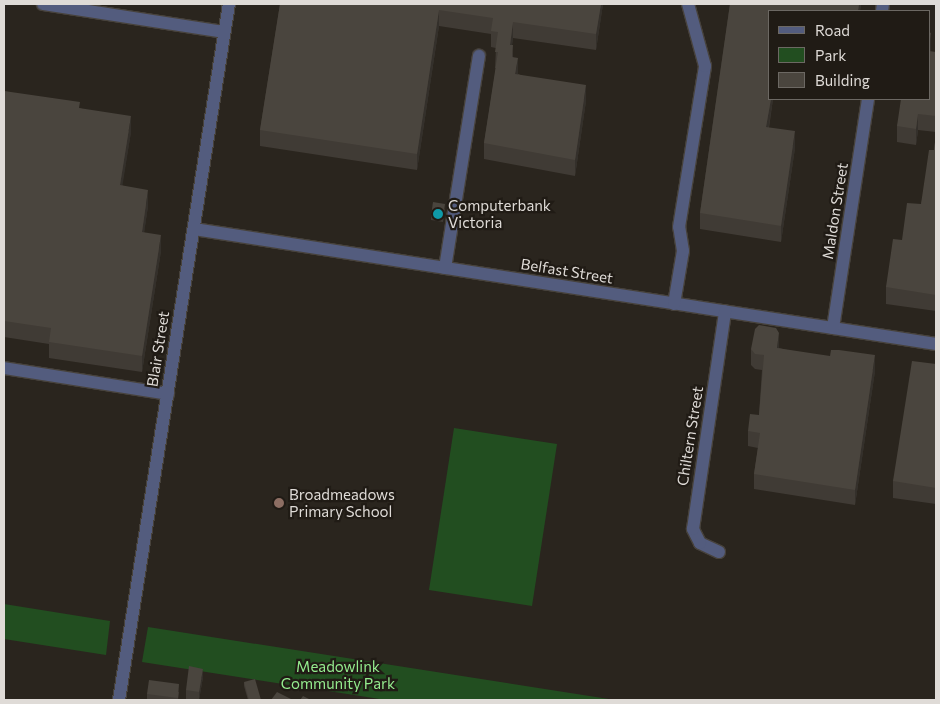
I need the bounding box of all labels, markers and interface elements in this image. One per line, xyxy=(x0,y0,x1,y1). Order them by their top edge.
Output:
legend xyxy=(768,10,930,100)
text: Road xyxy=(815,21,850,39)
text: Park xyxy=(815,46,846,64)
text: Building xyxy=(815,71,870,89)
street label: Maldon Street xyxy=(818,162,852,260)
place label: Computerbank Victoria xyxy=(448,196,551,231)
marker: Computerbank Victoria xyxy=(432,208,444,220)
street label: Belfast Street xyxy=(520,255,614,287)
street label: Blair Street xyxy=(143,310,173,388)
street label: Chiltern Street xyxy=(673,385,707,487)
place label: Broadmeadows Primary School xyxy=(289,485,395,520)
marker: Broadmeadows Primary School xyxy=(273,497,285,509)
park label: Meadowlink Community Park xyxy=(281,657,395,692)

